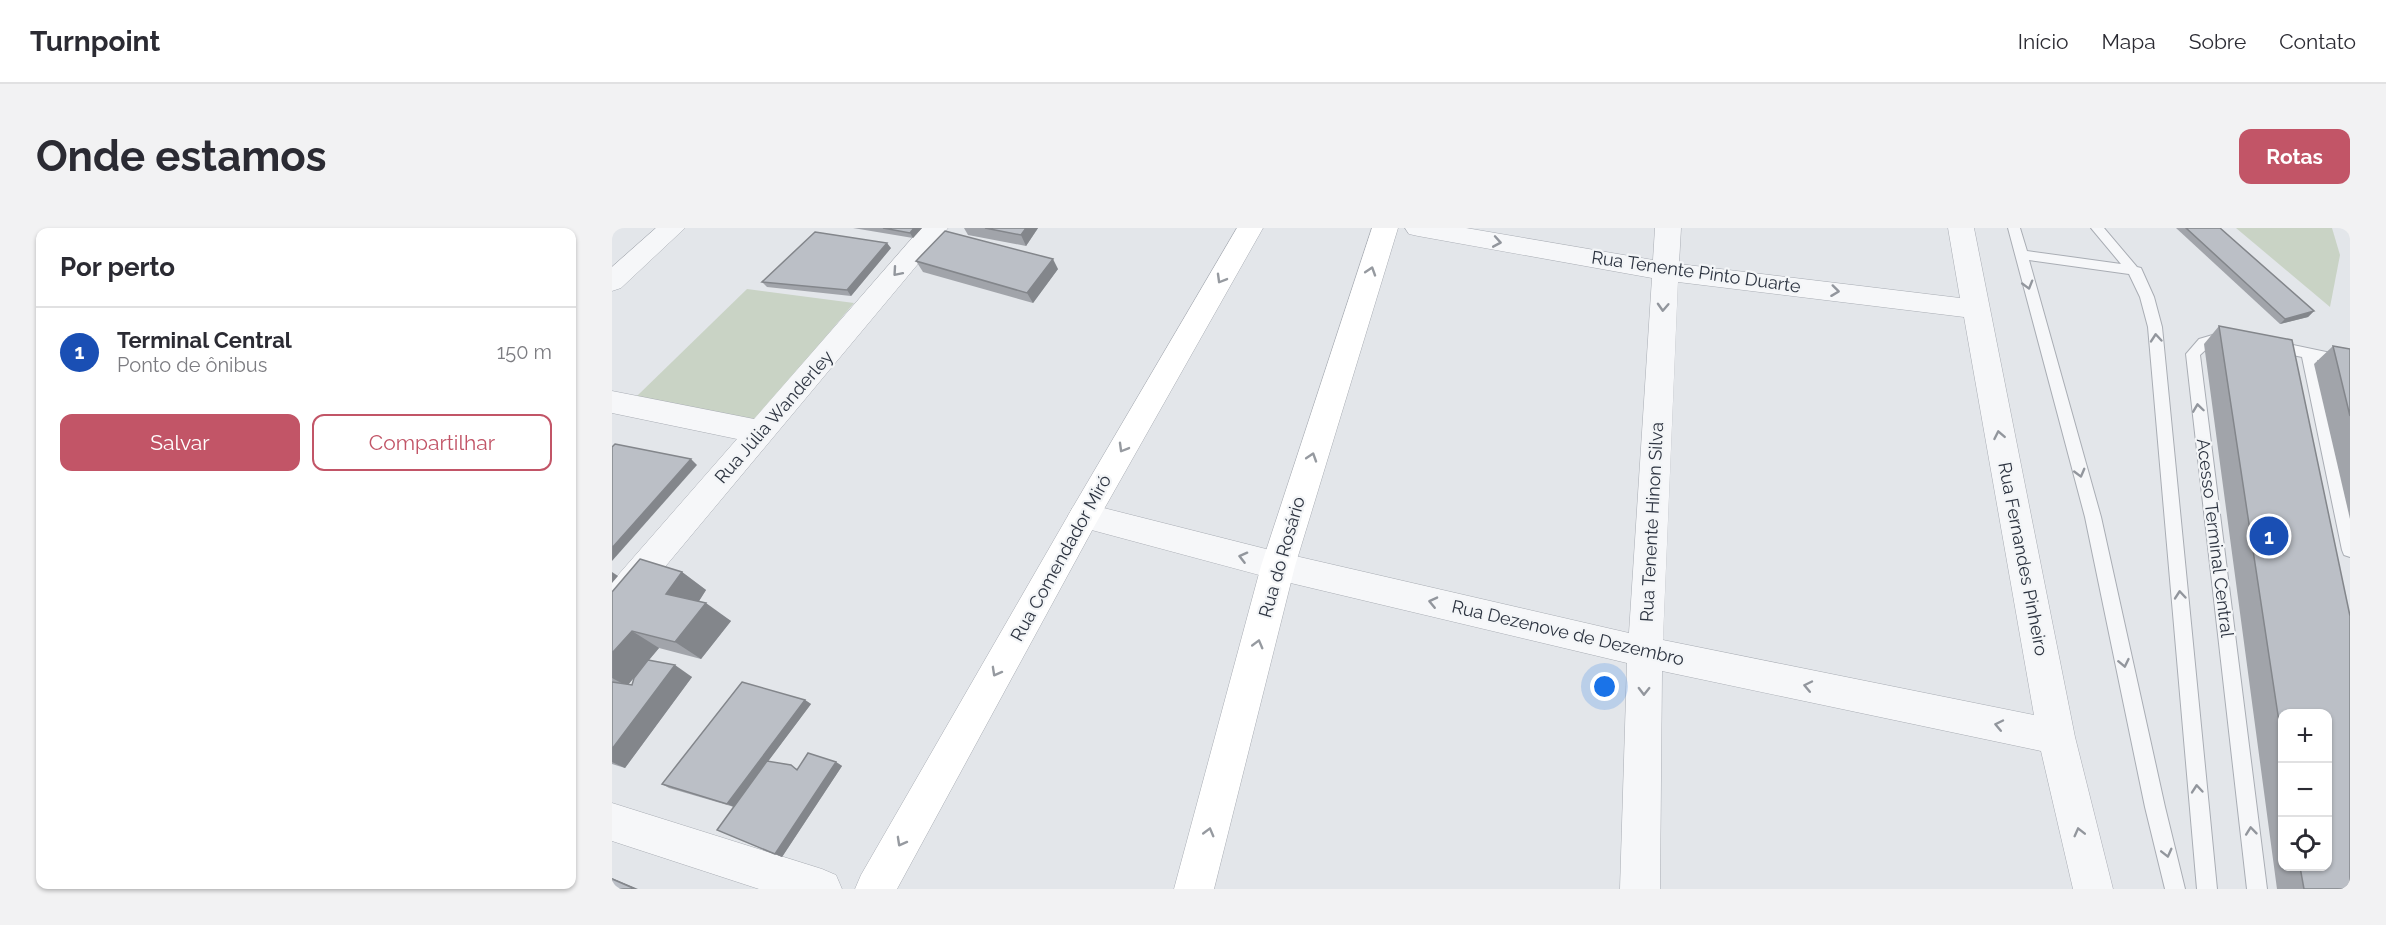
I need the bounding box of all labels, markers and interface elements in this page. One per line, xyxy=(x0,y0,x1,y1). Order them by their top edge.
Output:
text: Turnpoint xyxy=(30,25,160,58)
text: Início xyxy=(2018,29,2068,54)
text: Mapa xyxy=(2101,29,2156,54)
text: Sobre xyxy=(2189,29,2246,54)
text: Contato xyxy=(2279,29,2356,54)
button: Rotas xyxy=(2239,129,2350,184)
text: Onde estamos xyxy=(36,132,327,181)
one-way arrow xyxy=(1492,235,1501,247)
street label: Rua Tenente Pinto Duarte xyxy=(1590,246,1802,297)
text: Por perto xyxy=(60,252,175,282)
one-way arrow xyxy=(894,265,905,276)
one-way arrow xyxy=(1364,266,1376,277)
one-way arrow xyxy=(1216,273,1228,283)
one-way arrow xyxy=(2021,279,2033,290)
one-way arrow xyxy=(1830,285,1839,297)
one-way arrow xyxy=(1657,303,1670,312)
text: Terminal Central xyxy=(117,327,292,353)
one-way arrow xyxy=(2150,333,2163,342)
text: 1 xyxy=(75,340,84,364)
text: 150 m xyxy=(497,340,552,364)
street label: Rua Júlia Wanderley xyxy=(710,346,837,487)
text: Ponto de ônibus xyxy=(117,353,267,377)
one-way arrow xyxy=(2193,403,2205,413)
button: Salvar xyxy=(60,414,300,471)
button: Compartilhar xyxy=(312,414,552,471)
street label: Rua Tenente Hinon Silva xyxy=(1636,421,1667,623)
one-way arrow xyxy=(1993,431,2006,441)
street label: Acesso Terminal Central xyxy=(2193,437,2238,639)
one-way arrow xyxy=(1119,442,1130,452)
one-way arrow xyxy=(1305,452,1318,462)
street label: Rua Fernandes Pinheiro xyxy=(1994,460,2053,658)
one-way arrow xyxy=(2073,467,2086,477)
street label: Rua Comendador Miró xyxy=(1006,471,1115,645)
street label: Rua do Rosário xyxy=(1254,494,1309,620)
pin: 1 xyxy=(2250,514,2288,558)
one-way arrow xyxy=(1238,552,1248,565)
one-way arrow xyxy=(2173,590,2186,599)
street label: Rua Dezenove de Dezembro xyxy=(1450,596,1687,670)
one-way arrow xyxy=(1428,597,1438,610)
one-way arrow xyxy=(1250,639,1263,649)
one-way arrow xyxy=(2117,657,2130,667)
one-way arrow xyxy=(992,666,1003,676)
your location xyxy=(1590,672,1619,701)
one-way arrow xyxy=(1803,680,1813,693)
one-way arrow xyxy=(1638,686,1651,695)
map controls xyxy=(2278,709,2332,871)
button: + xyxy=(2278,709,2332,763)
one-way arrow xyxy=(1994,719,2004,732)
button: − xyxy=(2278,763,2332,817)
one-way arrow xyxy=(2191,784,2204,794)
button: locate xyxy=(2278,817,2332,871)
one-way arrow xyxy=(2245,826,2258,835)
one-way arrow xyxy=(2074,827,2087,837)
one-way arrow xyxy=(1201,828,1214,838)
one-way arrow xyxy=(897,836,908,846)
one-way arrow xyxy=(2159,848,2172,858)

